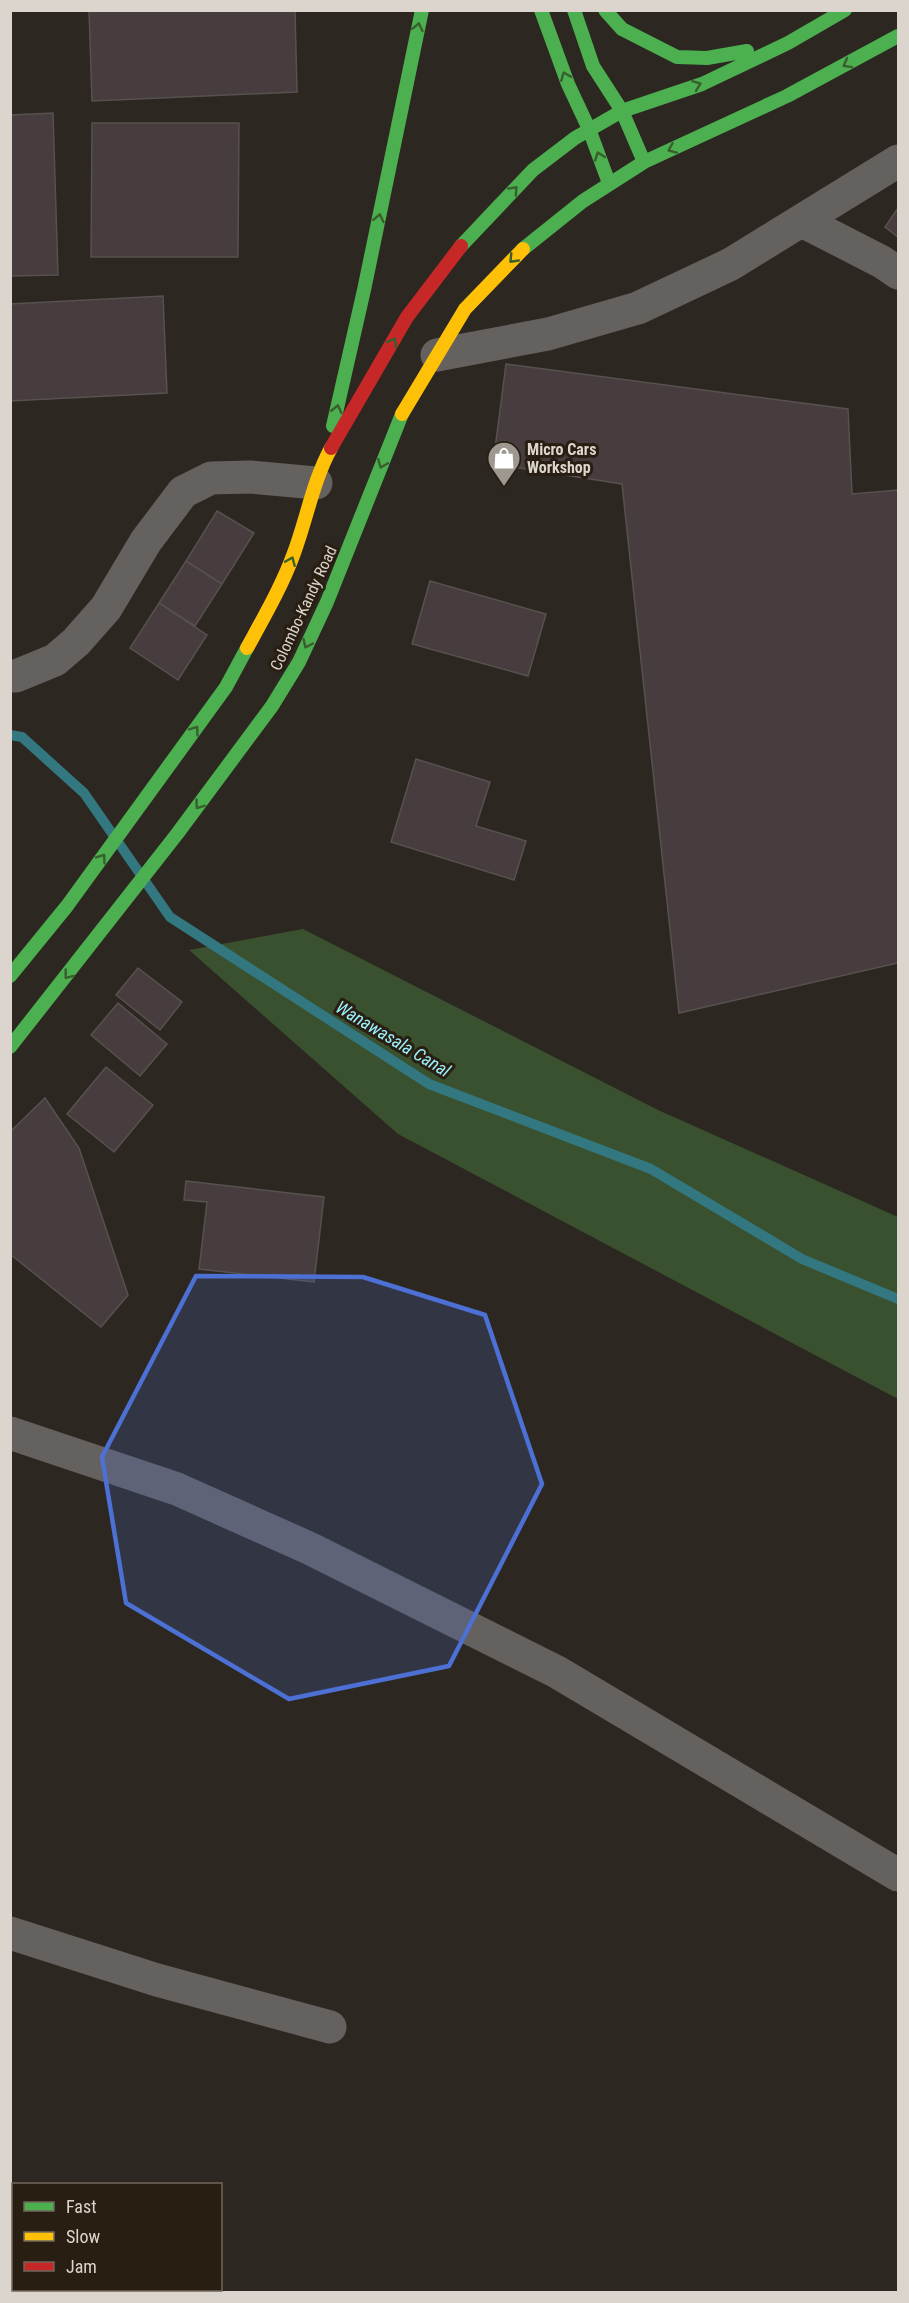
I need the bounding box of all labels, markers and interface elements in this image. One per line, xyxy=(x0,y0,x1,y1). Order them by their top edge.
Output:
one-way arrow xyxy=(411,23,424,33)
one-way arrow xyxy=(843,57,853,68)
one-way arrow xyxy=(560,71,572,82)
one-way arrow xyxy=(691,80,702,93)
one-way arrow xyxy=(667,142,678,154)
one-way arrow xyxy=(594,151,607,162)
one-way arrow xyxy=(507,186,518,197)
one-way arrow xyxy=(372,214,385,224)
one-way arrow xyxy=(510,251,521,262)
one-way arrow xyxy=(386,338,397,348)
one-way arrow xyxy=(329,404,342,414)
shop icon: Micro Cars Workshop xyxy=(486,440,522,487)
place label: Micro Cars Workshop xyxy=(527,440,596,477)
one-way arrow xyxy=(377,458,390,469)
street label: Colombo-Kandy Road xyxy=(266,543,341,674)
one-way arrow xyxy=(284,556,296,567)
one-way arrow xyxy=(303,637,315,648)
one-way arrow xyxy=(188,725,199,736)
one-way arrow xyxy=(195,799,206,810)
one-way arrow xyxy=(94,854,105,865)
one-way arrow xyxy=(64,968,75,979)
water label: Wanawasala Canal xyxy=(332,996,455,1082)
legend xyxy=(12,2183,222,2291)
text: Fast xyxy=(66,2196,97,2217)
text: Slow xyxy=(66,2226,101,2247)
text: Jam xyxy=(66,2256,97,2277)

